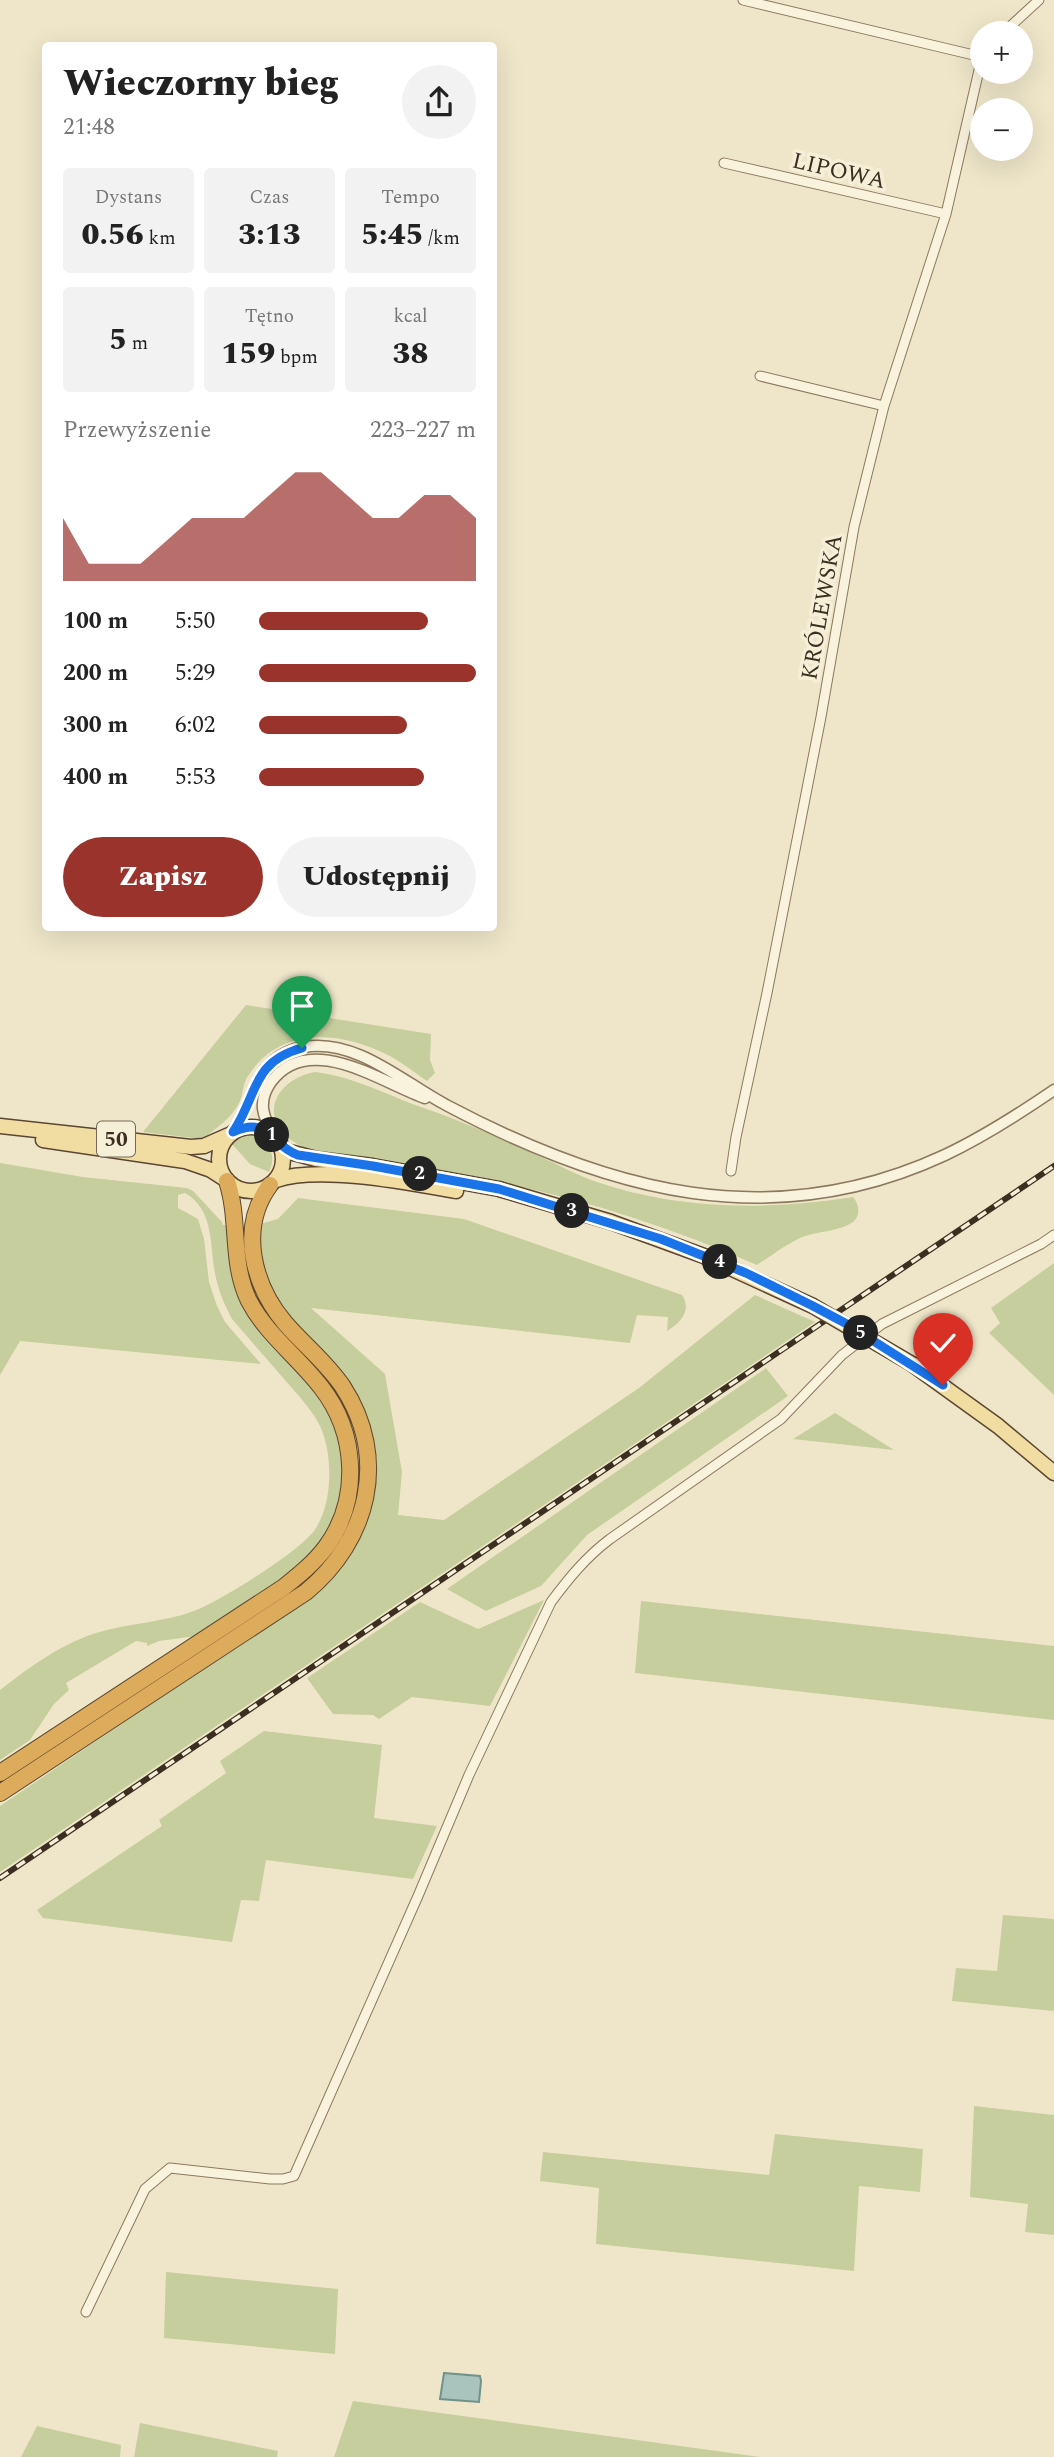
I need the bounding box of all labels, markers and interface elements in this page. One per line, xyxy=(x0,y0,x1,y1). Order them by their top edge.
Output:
map controls xyxy=(970,21,1033,161)
button: + xyxy=(970,21,1033,84)
text: Wieczorny bieg xyxy=(63,55,339,113)
button: share xyxy=(402,65,476,139)
button: − xyxy=(970,98,1033,161)
text: 21:48 xyxy=(63,110,115,145)
street label: LIPOWA xyxy=(788,144,889,199)
text: Dystans xyxy=(95,183,162,212)
text: Czas xyxy=(249,183,290,212)
text: Tempo xyxy=(381,183,440,212)
text: 0.56 xyxy=(81,212,144,258)
text: 3:13 xyxy=(238,212,301,258)
text: 5:45 xyxy=(361,212,423,258)
text: km xyxy=(144,224,176,253)
text: /km xyxy=(423,224,460,253)
text: Tętno xyxy=(245,302,294,331)
text: kcal xyxy=(393,302,428,331)
text: 5 xyxy=(109,317,127,363)
text: m xyxy=(127,329,148,358)
text: 159 xyxy=(221,331,275,377)
text: 38 xyxy=(393,331,429,377)
text: bpm xyxy=(275,343,318,372)
text: Przewyższenie xyxy=(63,413,211,448)
text: 223–227 m xyxy=(370,413,476,448)
street label: KRÓLEWSKA xyxy=(792,532,853,683)
text: 100 m xyxy=(63,604,128,639)
text: 5:50 xyxy=(175,604,215,639)
text: 200 m xyxy=(63,656,128,691)
text: 5:29 xyxy=(175,656,215,691)
text: 300 m xyxy=(63,708,128,743)
text: 6:02 xyxy=(175,708,215,743)
text: 400 m xyxy=(63,760,128,795)
text: 5:53 xyxy=(175,760,215,795)
button: Zapisz xyxy=(63,837,263,917)
button: Udostępnij xyxy=(277,837,476,917)
pin xyxy=(272,976,332,1048)
icon: arrive xyxy=(283,987,321,1025)
pin: 1 xyxy=(254,1118,290,1152)
text: 1 xyxy=(266,1120,277,1149)
road number: 50 xyxy=(97,1122,135,1156)
pin: 2 xyxy=(402,1156,438,1192)
text: 2 xyxy=(414,1159,425,1188)
pin: 3 xyxy=(554,1194,590,1228)
text: 3 xyxy=(566,1196,577,1225)
pin: 4 xyxy=(702,1244,738,1280)
text: 4 xyxy=(714,1247,725,1276)
pin xyxy=(913,1313,973,1385)
pin: 5 xyxy=(844,1316,878,1350)
text: 5 xyxy=(855,1318,866,1347)
icon: check xyxy=(924,1324,962,1362)

